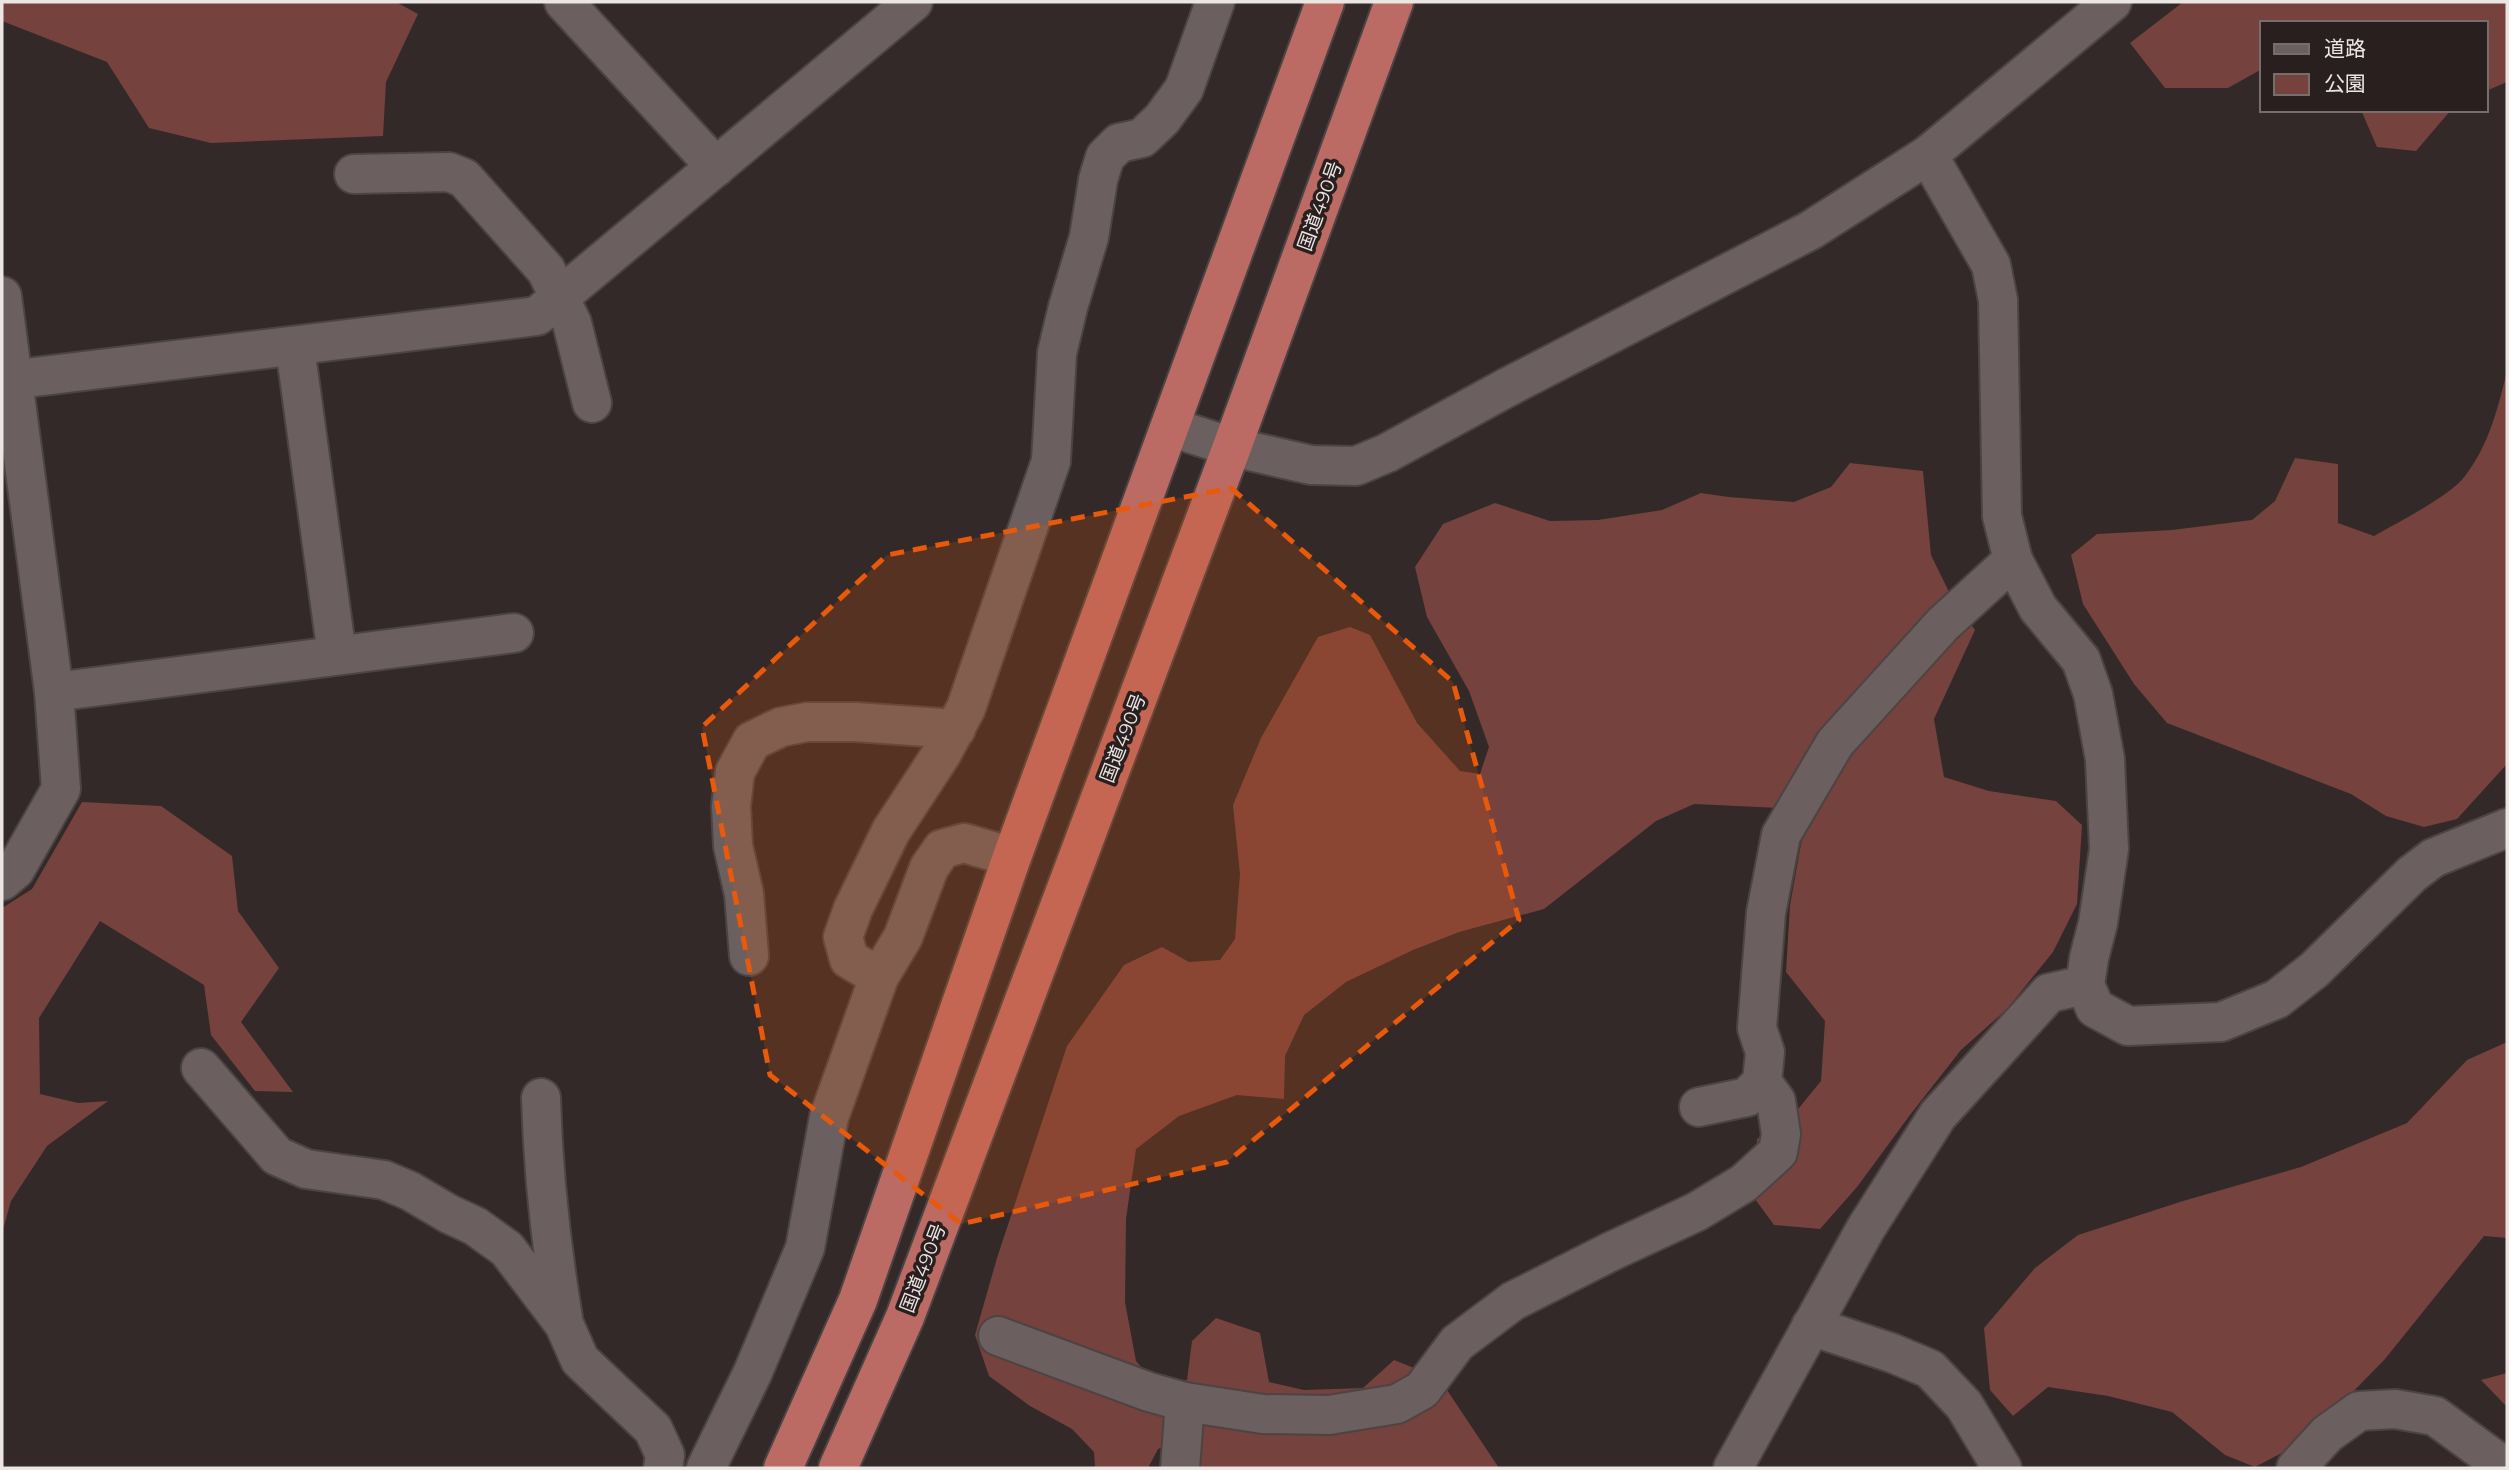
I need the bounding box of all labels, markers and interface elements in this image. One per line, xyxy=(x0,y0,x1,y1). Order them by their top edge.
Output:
legend xyxy=(2260,21,2488,112)
text: 道路 xyxy=(2324,36,2366,61)
text: 公園 xyxy=(2324,71,2366,96)
street label: 国道490号 xyxy=(1293,158,1347,254)
street label: 国道490号 xyxy=(1095,690,1151,786)
street label: 国道490号 xyxy=(895,1220,951,1316)

